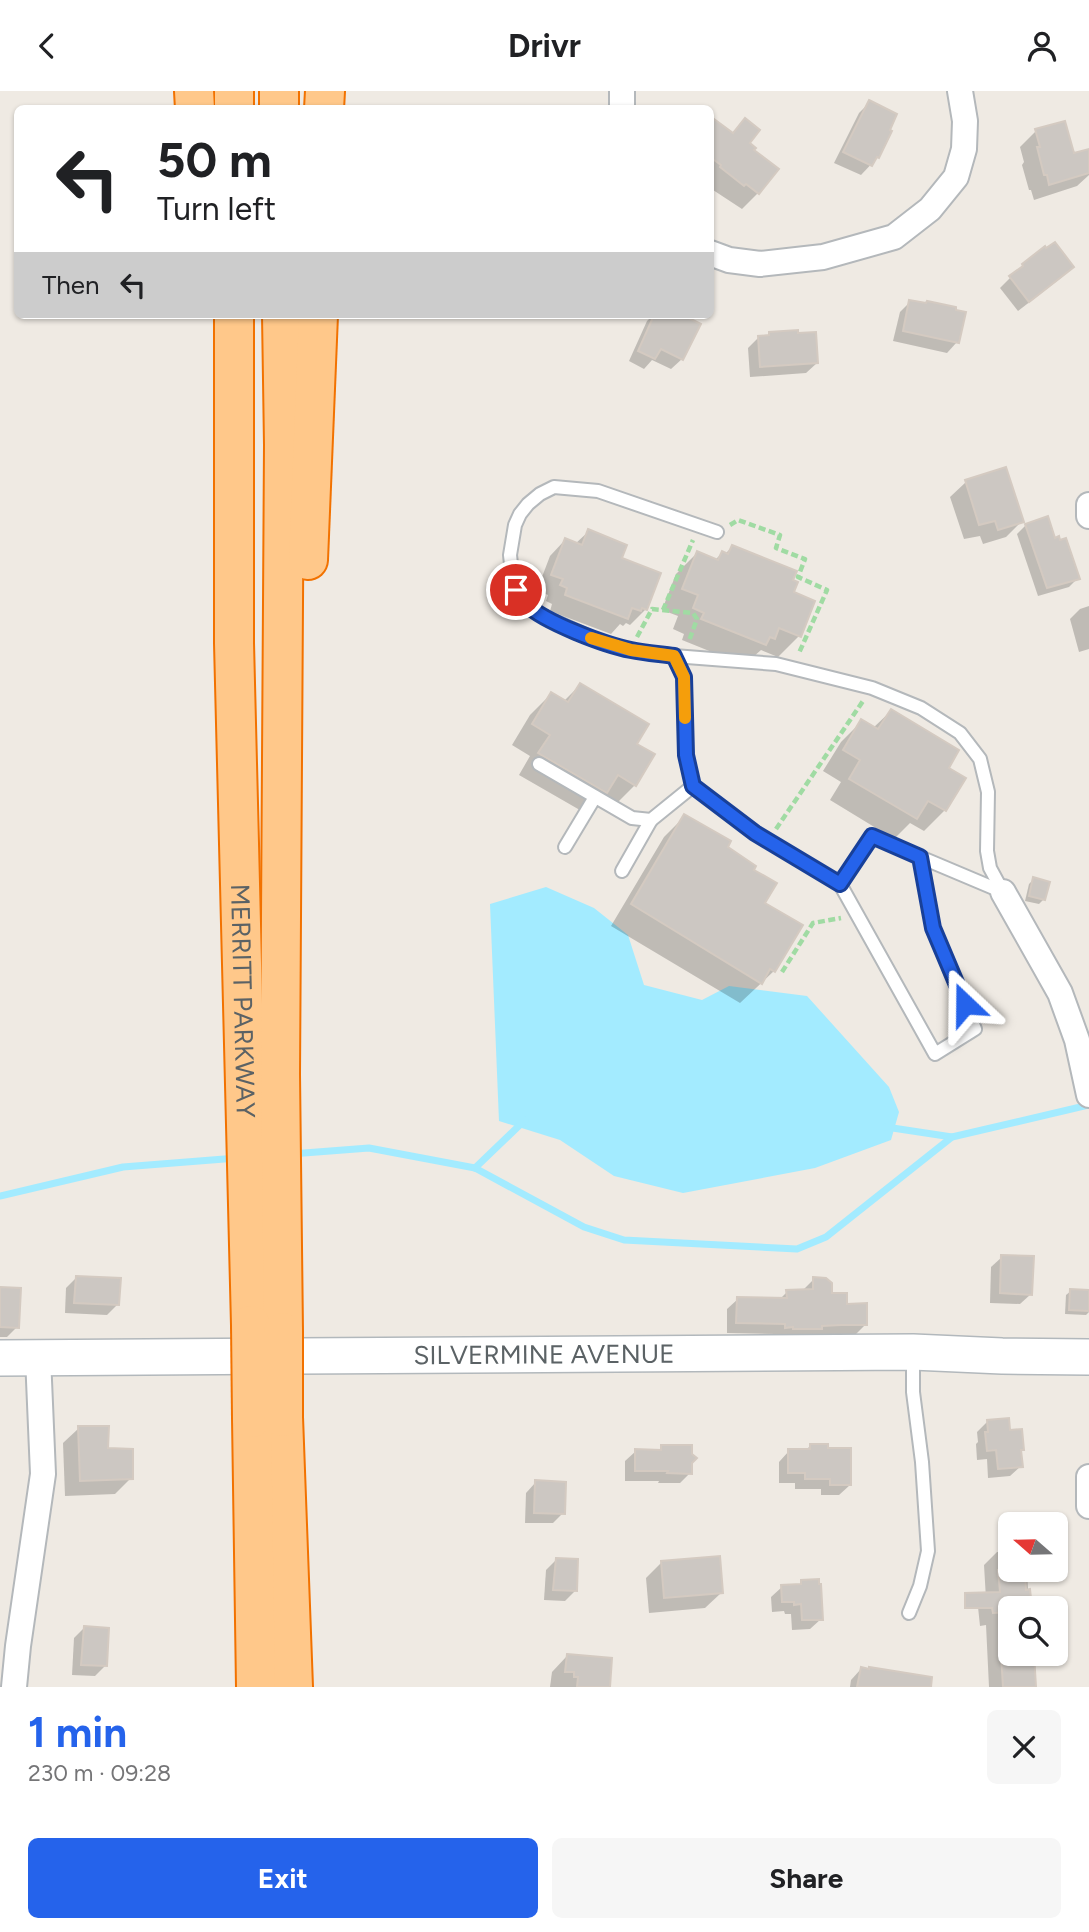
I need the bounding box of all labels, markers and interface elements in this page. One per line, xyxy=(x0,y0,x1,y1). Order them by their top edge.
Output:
icon: back xyxy=(28,27,66,65)
text: Drivr xyxy=(508,27,581,65)
icon: person xyxy=(1023,27,1061,65)
text: 50 m xyxy=(157,130,272,189)
icon: left xyxy=(42,133,133,224)
text: Turn left xyxy=(157,190,276,228)
icon: left xyxy=(114,266,152,304)
text: Then xyxy=(42,269,100,301)
pin xyxy=(486,560,546,620)
icon: arrive xyxy=(497,571,535,609)
street label: MERRITT PARKWAY xyxy=(224,883,262,1119)
position arrow xyxy=(928,967,1002,1041)
street label: SILVERMINE AVENUE xyxy=(413,1338,675,1371)
north arrow xyxy=(998,1512,1068,1582)
map controls xyxy=(998,1512,1068,1666)
button: search xyxy=(998,1596,1068,1666)
text: 1 min xyxy=(28,1707,127,1758)
button: close xyxy=(987,1710,1061,1784)
text: 230 m · 09:28 xyxy=(28,1759,171,1787)
button: Exit xyxy=(28,1838,538,1918)
button: Share xyxy=(552,1838,1061,1918)

